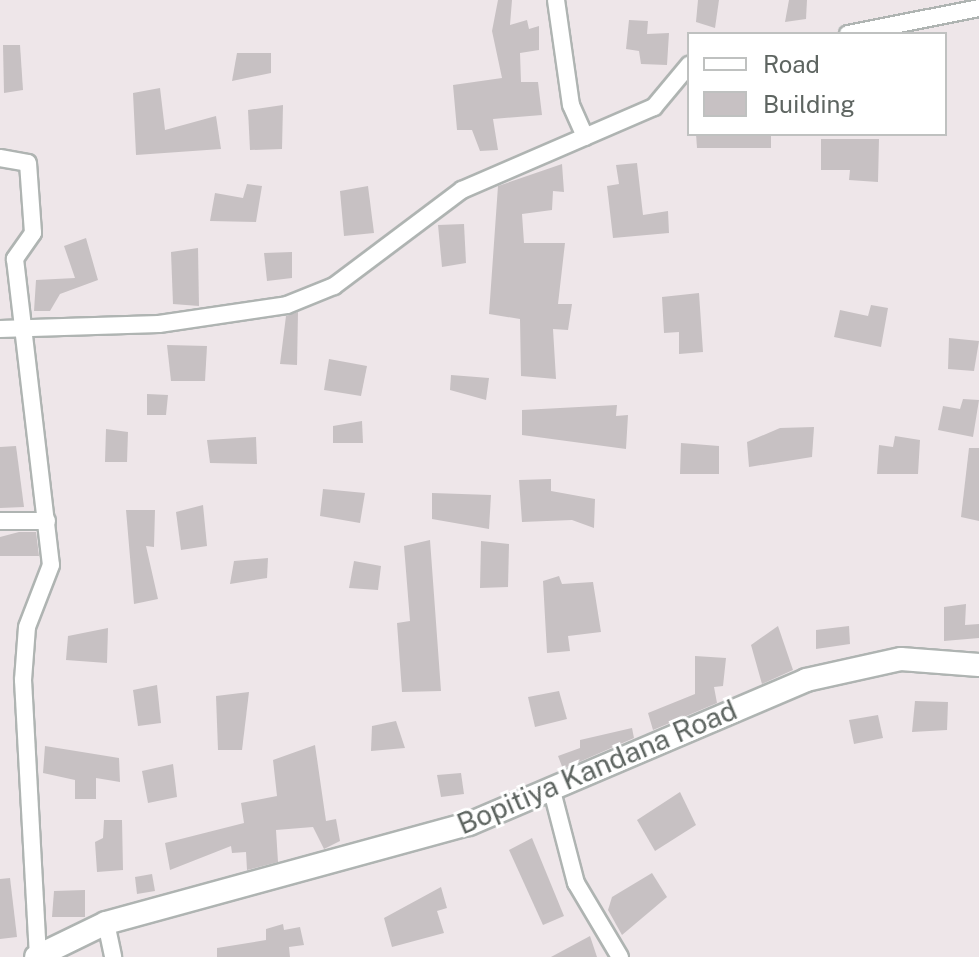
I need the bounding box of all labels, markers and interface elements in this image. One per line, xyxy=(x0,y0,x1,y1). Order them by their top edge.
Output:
legend xyxy=(687,32,947,136)
text: Road xyxy=(763,50,820,78)
text: Building xyxy=(763,90,855,118)
street label: Bopitiya Kandana Road xyxy=(452,693,742,841)

